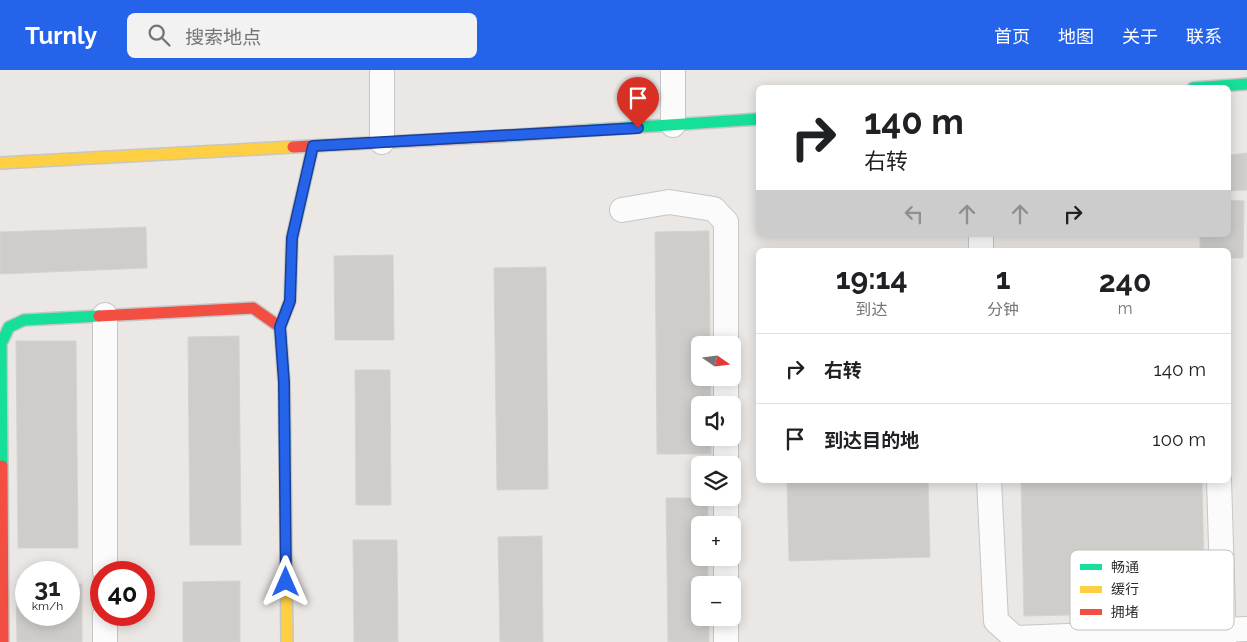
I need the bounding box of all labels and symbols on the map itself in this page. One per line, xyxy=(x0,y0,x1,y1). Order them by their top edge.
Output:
pin xyxy=(617,77,659,128)
north arrow xyxy=(691,336,741,386)
legend xyxy=(1070,550,1234,630)
position arrow xyxy=(259,555,311,607)
text: 畅通 xyxy=(1111,559,1139,575)
speed limit sign: 40 xyxy=(90,561,155,626)
text: 缓行 xyxy=(1111,581,1139,597)
text: 拥堵 xyxy=(1111,604,1139,620)

